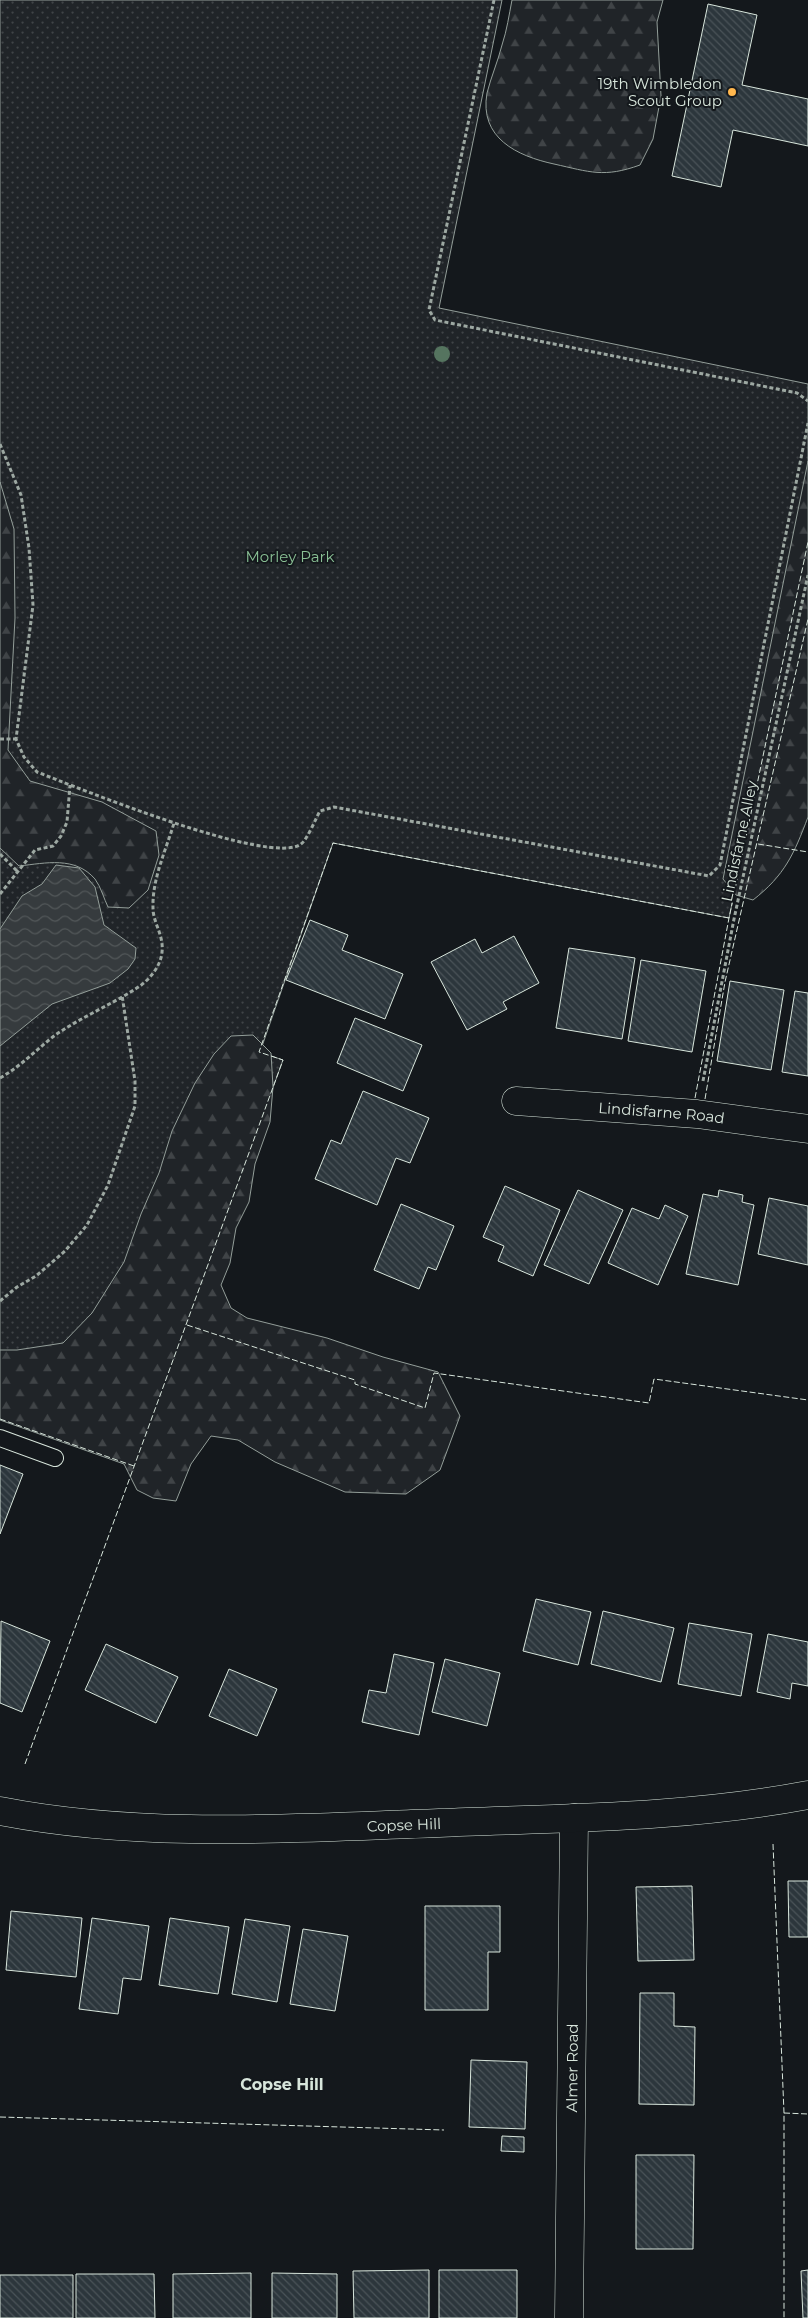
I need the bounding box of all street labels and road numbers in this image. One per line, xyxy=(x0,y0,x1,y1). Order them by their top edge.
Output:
street label: Lindisfarne Alley xyxy=(717,778,761,903)
street label: Lindisfarne Road xyxy=(598,1097,726,1127)
street label: Copse Hill xyxy=(366,1813,441,1835)
street label: Almer Road xyxy=(562,2023,581,2113)

